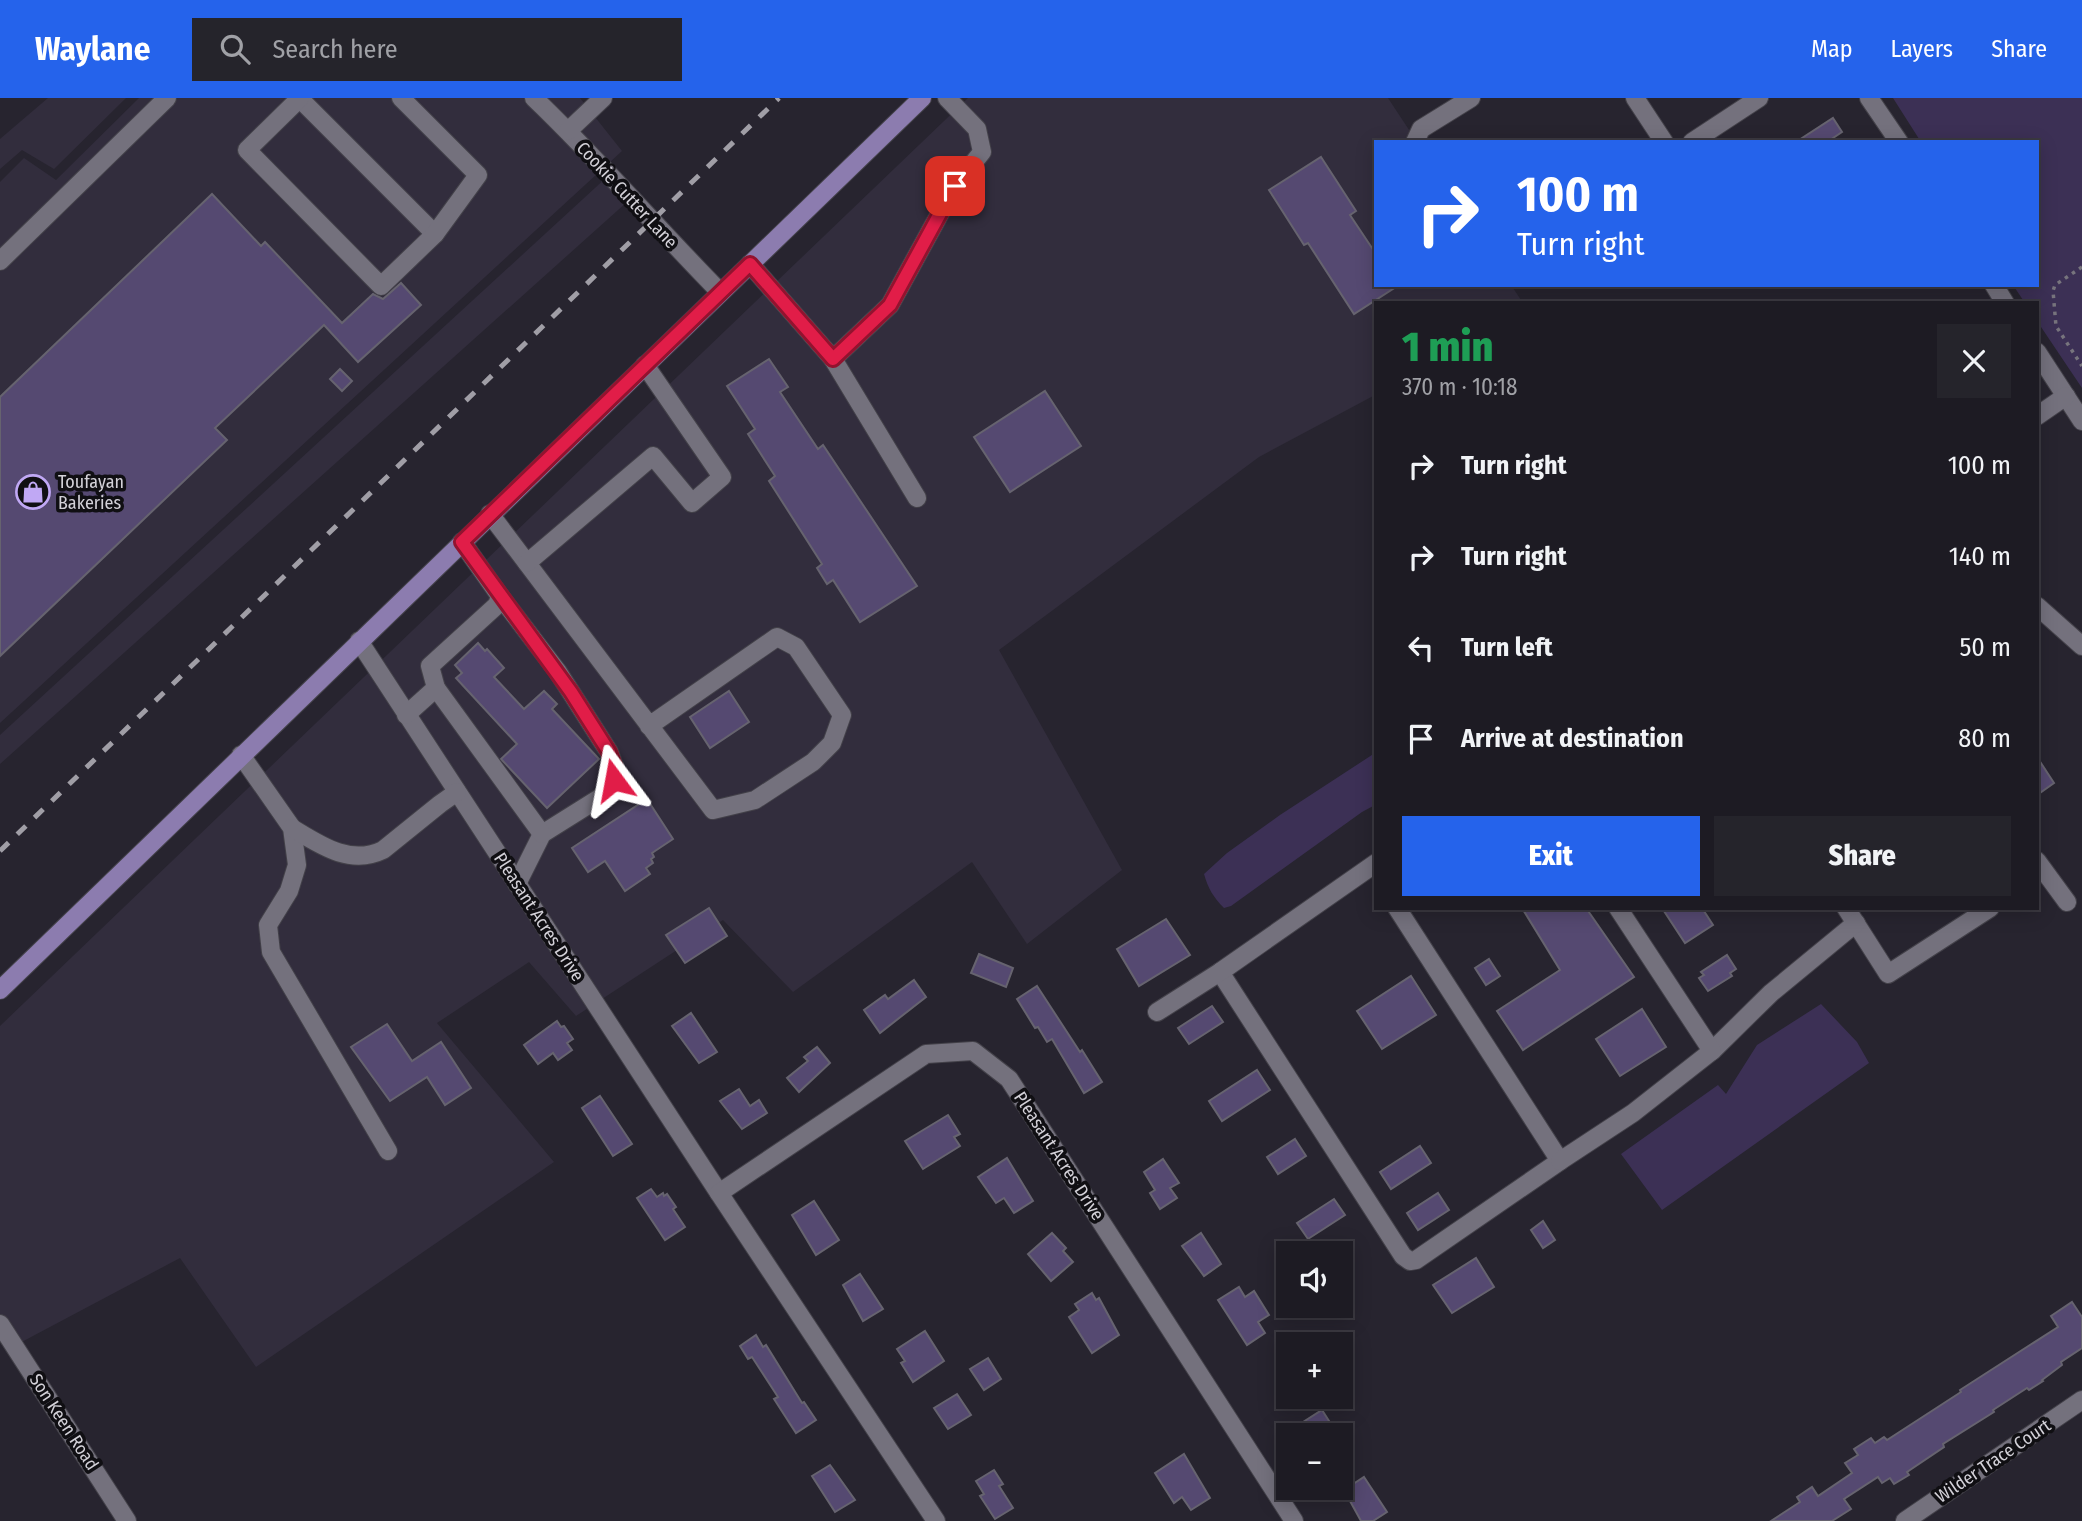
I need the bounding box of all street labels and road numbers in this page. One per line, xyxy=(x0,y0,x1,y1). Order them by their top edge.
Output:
street label: Cookie Cutter Lane xyxy=(572,137,682,253)
street label: Pleasant Acres Drive xyxy=(489,848,589,986)
street label: Pleasant Acres Drive xyxy=(1009,1087,1109,1225)
street label: Son Keen Road xyxy=(25,1370,103,1474)
street label: Wilder Trace Court xyxy=(1931,1414,2055,1508)

